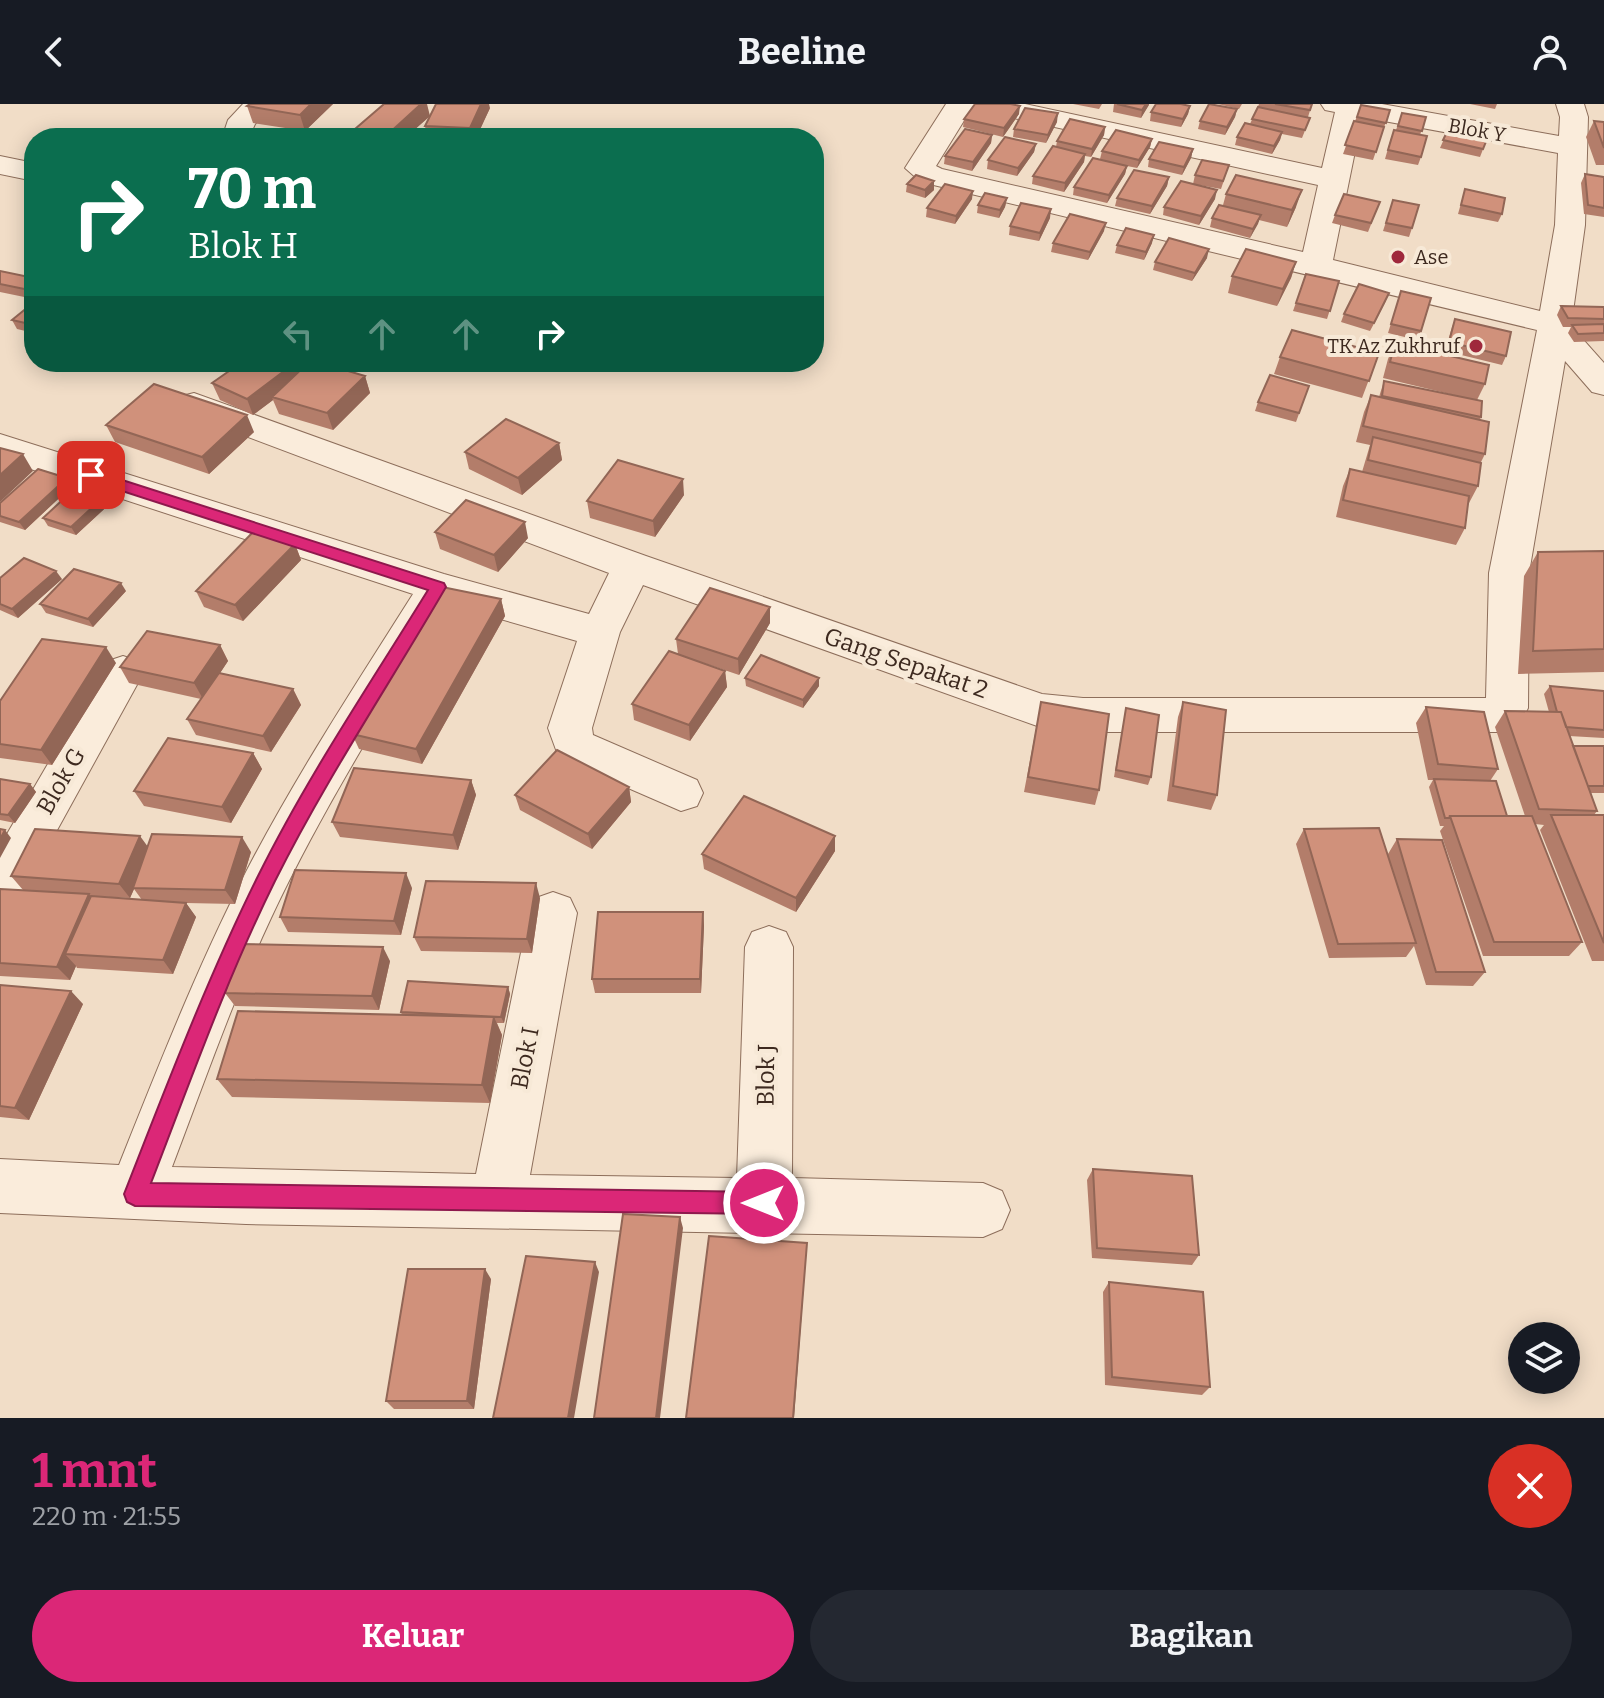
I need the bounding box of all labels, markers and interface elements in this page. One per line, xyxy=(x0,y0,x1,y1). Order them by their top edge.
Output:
icon: back xyxy=(32,30,76,74)
text: Beeline xyxy=(738,30,866,74)
icon: person xyxy=(1528,30,1572,74)
street label: Blok Y xyxy=(1446,113,1508,147)
text: 70 m xyxy=(188,156,316,223)
icon: right xyxy=(56,160,160,264)
text: Blok H xyxy=(188,224,298,268)
place label: Ase xyxy=(1414,245,1448,269)
marker: Ase xyxy=(1389,248,1407,266)
icon: left xyxy=(276,312,320,356)
icon: ahead xyxy=(360,312,404,356)
icon: ahead xyxy=(444,312,488,356)
icon: right xyxy=(528,312,572,356)
place label: TK Az Zukhruf xyxy=(1327,334,1462,358)
marker: TK Az Zukhruf xyxy=(1467,337,1485,355)
pin xyxy=(57,441,125,509)
icon: arrive xyxy=(69,453,113,497)
street label: Gang Sepakat 2 xyxy=(821,622,991,704)
street label: Blok G xyxy=(31,743,91,819)
street label: Blok I xyxy=(505,1025,545,1091)
street label: Blok J xyxy=(751,1044,781,1106)
position arrow xyxy=(722,1161,806,1245)
map controls xyxy=(1508,1322,1580,1394)
button: layers xyxy=(1508,1322,1580,1394)
text: 1 mnt xyxy=(32,1442,157,1500)
button: close xyxy=(1488,1444,1572,1528)
text: 220 m · 21:55 xyxy=(32,1501,181,1532)
button: Keluar xyxy=(32,1590,794,1682)
button: Bagikan xyxy=(810,1590,1572,1682)

